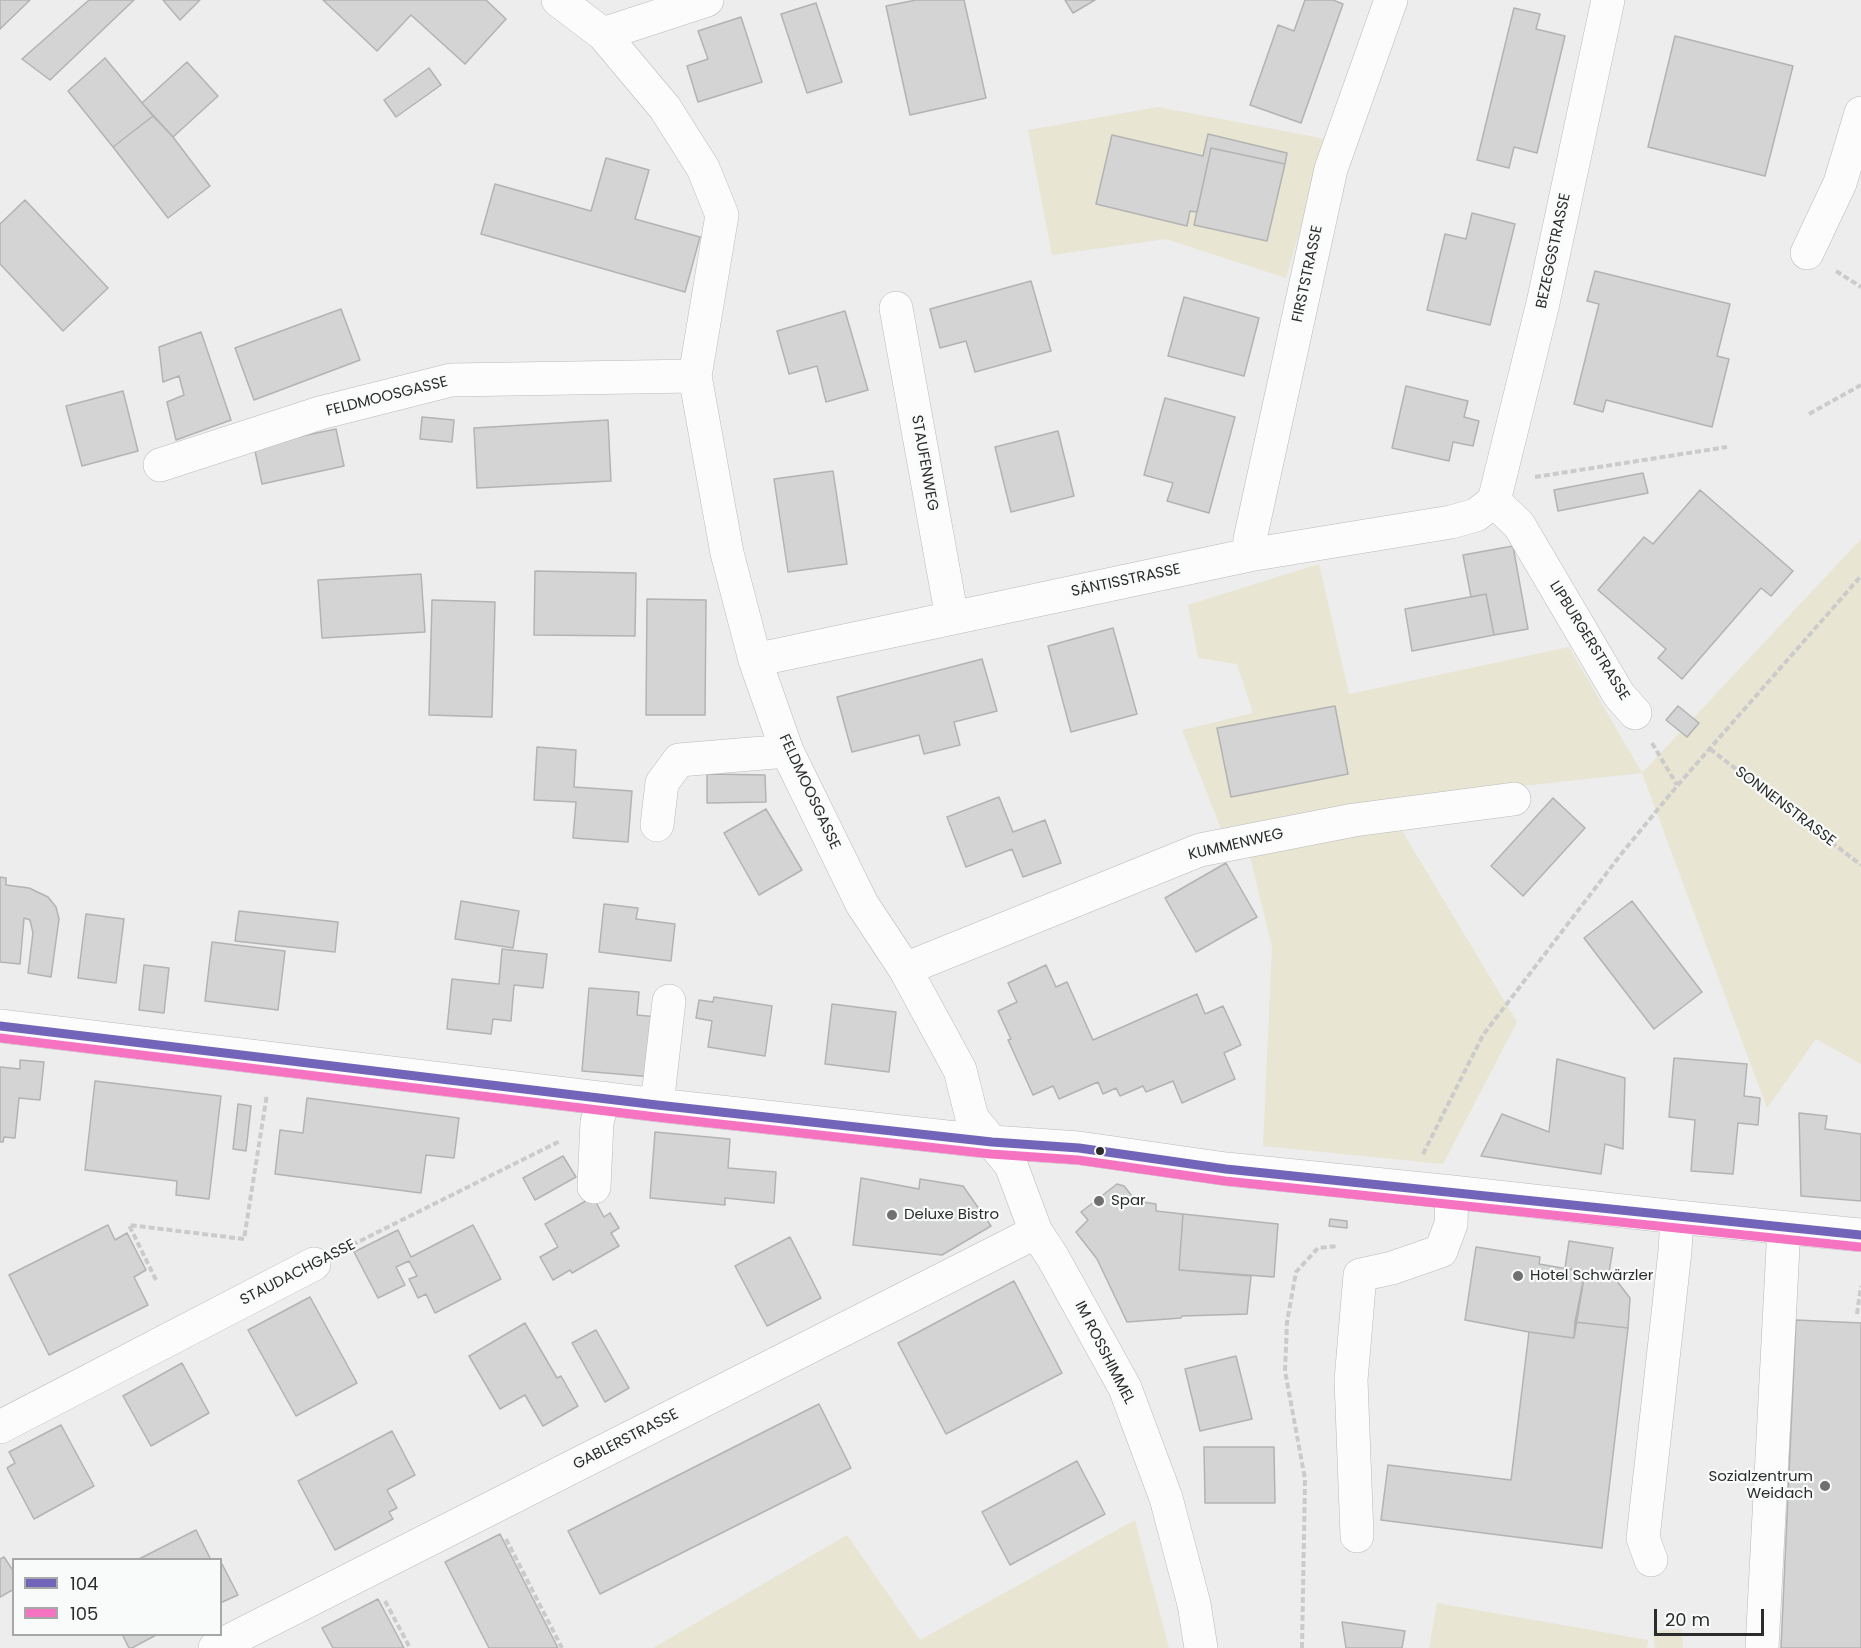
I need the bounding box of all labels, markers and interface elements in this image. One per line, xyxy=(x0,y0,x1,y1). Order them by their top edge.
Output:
street label: BEZEGGSTRASSE xyxy=(1533,192,1575,310)
street label: FIRSTSTRASSE xyxy=(1289,224,1327,324)
street label: FELDMOOSGASSE xyxy=(324,373,450,421)
street label: STAUFENWEG xyxy=(907,414,941,512)
street label: SÄNTISSTRASSE xyxy=(1070,561,1182,601)
street label: LIPBURGERSTRASSE xyxy=(1545,578,1633,704)
street label: FELDMOOSGASSE xyxy=(774,732,844,852)
street label: SONNENSTRASSE xyxy=(1731,763,1839,851)
street label: KUMMENWEG xyxy=(1187,825,1285,865)
unlabelled marker xyxy=(1094,1145,1106,1157)
place label: Spar xyxy=(1111,1192,1146,1210)
marker: Spar xyxy=(1092,1194,1106,1208)
place label: Deluxe Bistro xyxy=(904,1206,999,1224)
marker: Deluxe Bistro xyxy=(885,1208,899,1222)
street label: STAUDACHGASSE xyxy=(237,1236,359,1310)
place label: Hotel Schwärzler xyxy=(1530,1267,1653,1285)
marker: Hotel Schwärzler xyxy=(1511,1269,1525,1283)
street label: IM ROSSHIMMEL xyxy=(1070,1298,1138,1408)
street label: GABLERSTRASSE xyxy=(570,1406,682,1474)
place label: Sozialzentrum Weidach xyxy=(1708,1468,1813,1503)
marker: Sozialzentrum Weidach xyxy=(1818,1479,1832,1493)
legend xyxy=(12,1558,222,1636)
text: 104 xyxy=(70,1571,98,1596)
scale bar xyxy=(1657,1597,1766,1635)
text: 105 xyxy=(70,1601,98,1626)
text: 20 m xyxy=(1665,1607,1710,1632)

